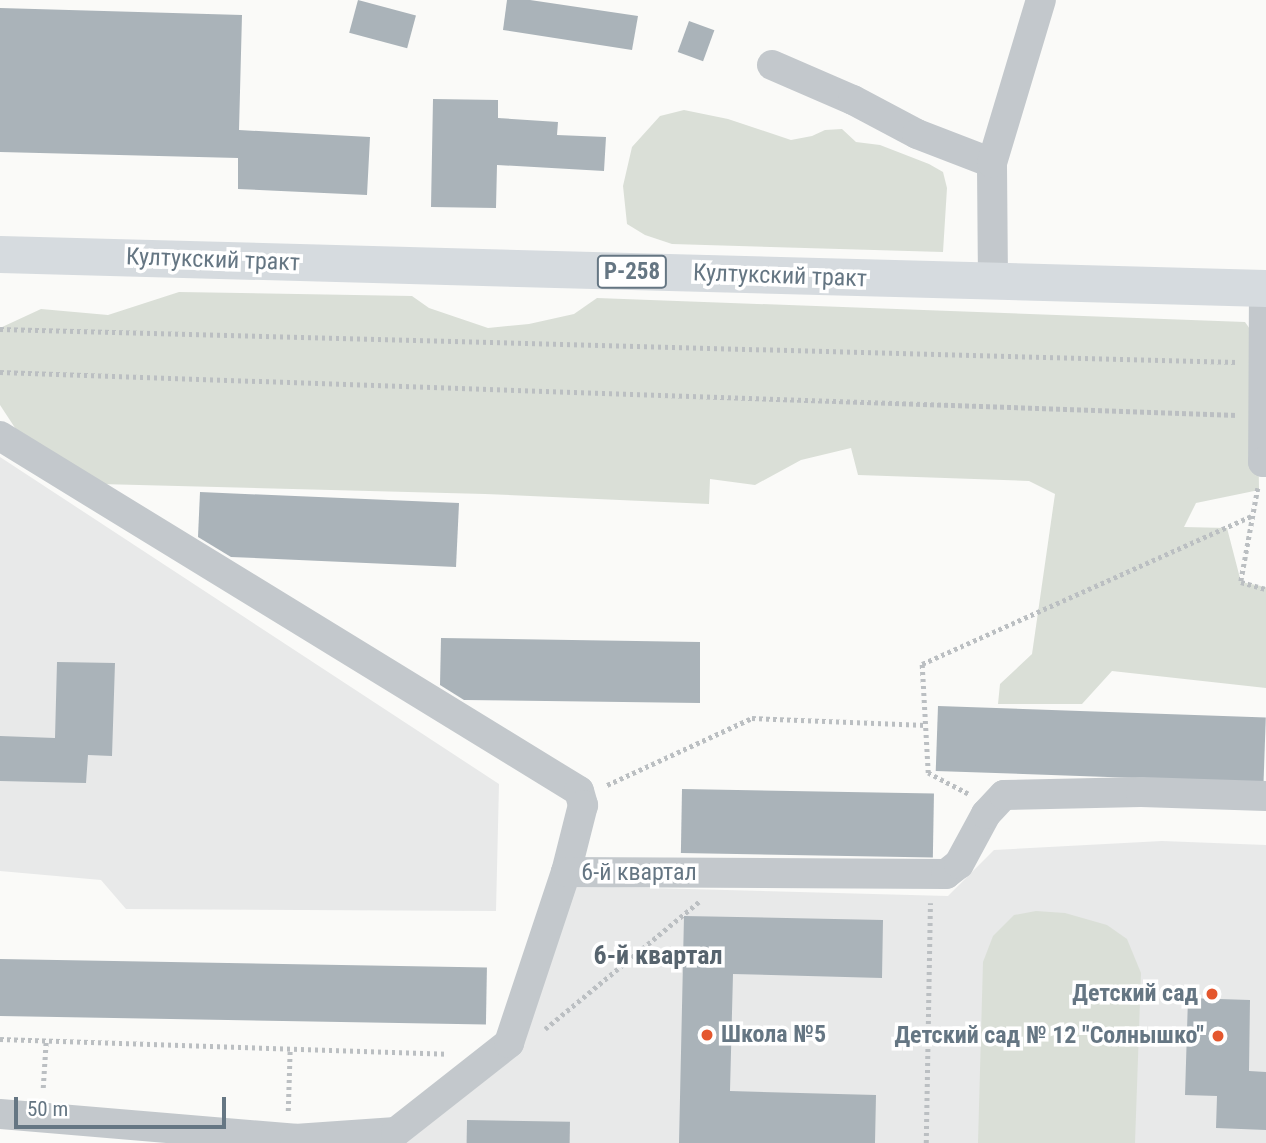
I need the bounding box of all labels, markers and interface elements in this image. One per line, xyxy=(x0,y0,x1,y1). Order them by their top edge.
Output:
street label: Култукский тракт xyxy=(125,243,301,277)
road number: Р-258 xyxy=(595,252,669,292)
street label: Култукский тракт xyxy=(692,259,868,293)
street label: 6-й квартал xyxy=(581,859,697,887)
district label: 6-й квартал xyxy=(593,940,723,972)
place label: Детский сад xyxy=(1072,980,1198,1008)
marker: Детский сад xyxy=(1204,986,1220,1002)
place label: Школа №5 xyxy=(721,1021,826,1049)
place label: Детский сад № 12 "Солнышко" xyxy=(894,1022,1204,1050)
marker: Школа №5 xyxy=(699,1027,715,1043)
marker: Детский сад № 12 "Солнышко" xyxy=(1210,1028,1226,1044)
scale bar xyxy=(18,1084,229,1128)
text: 50 m xyxy=(27,1097,68,1121)

